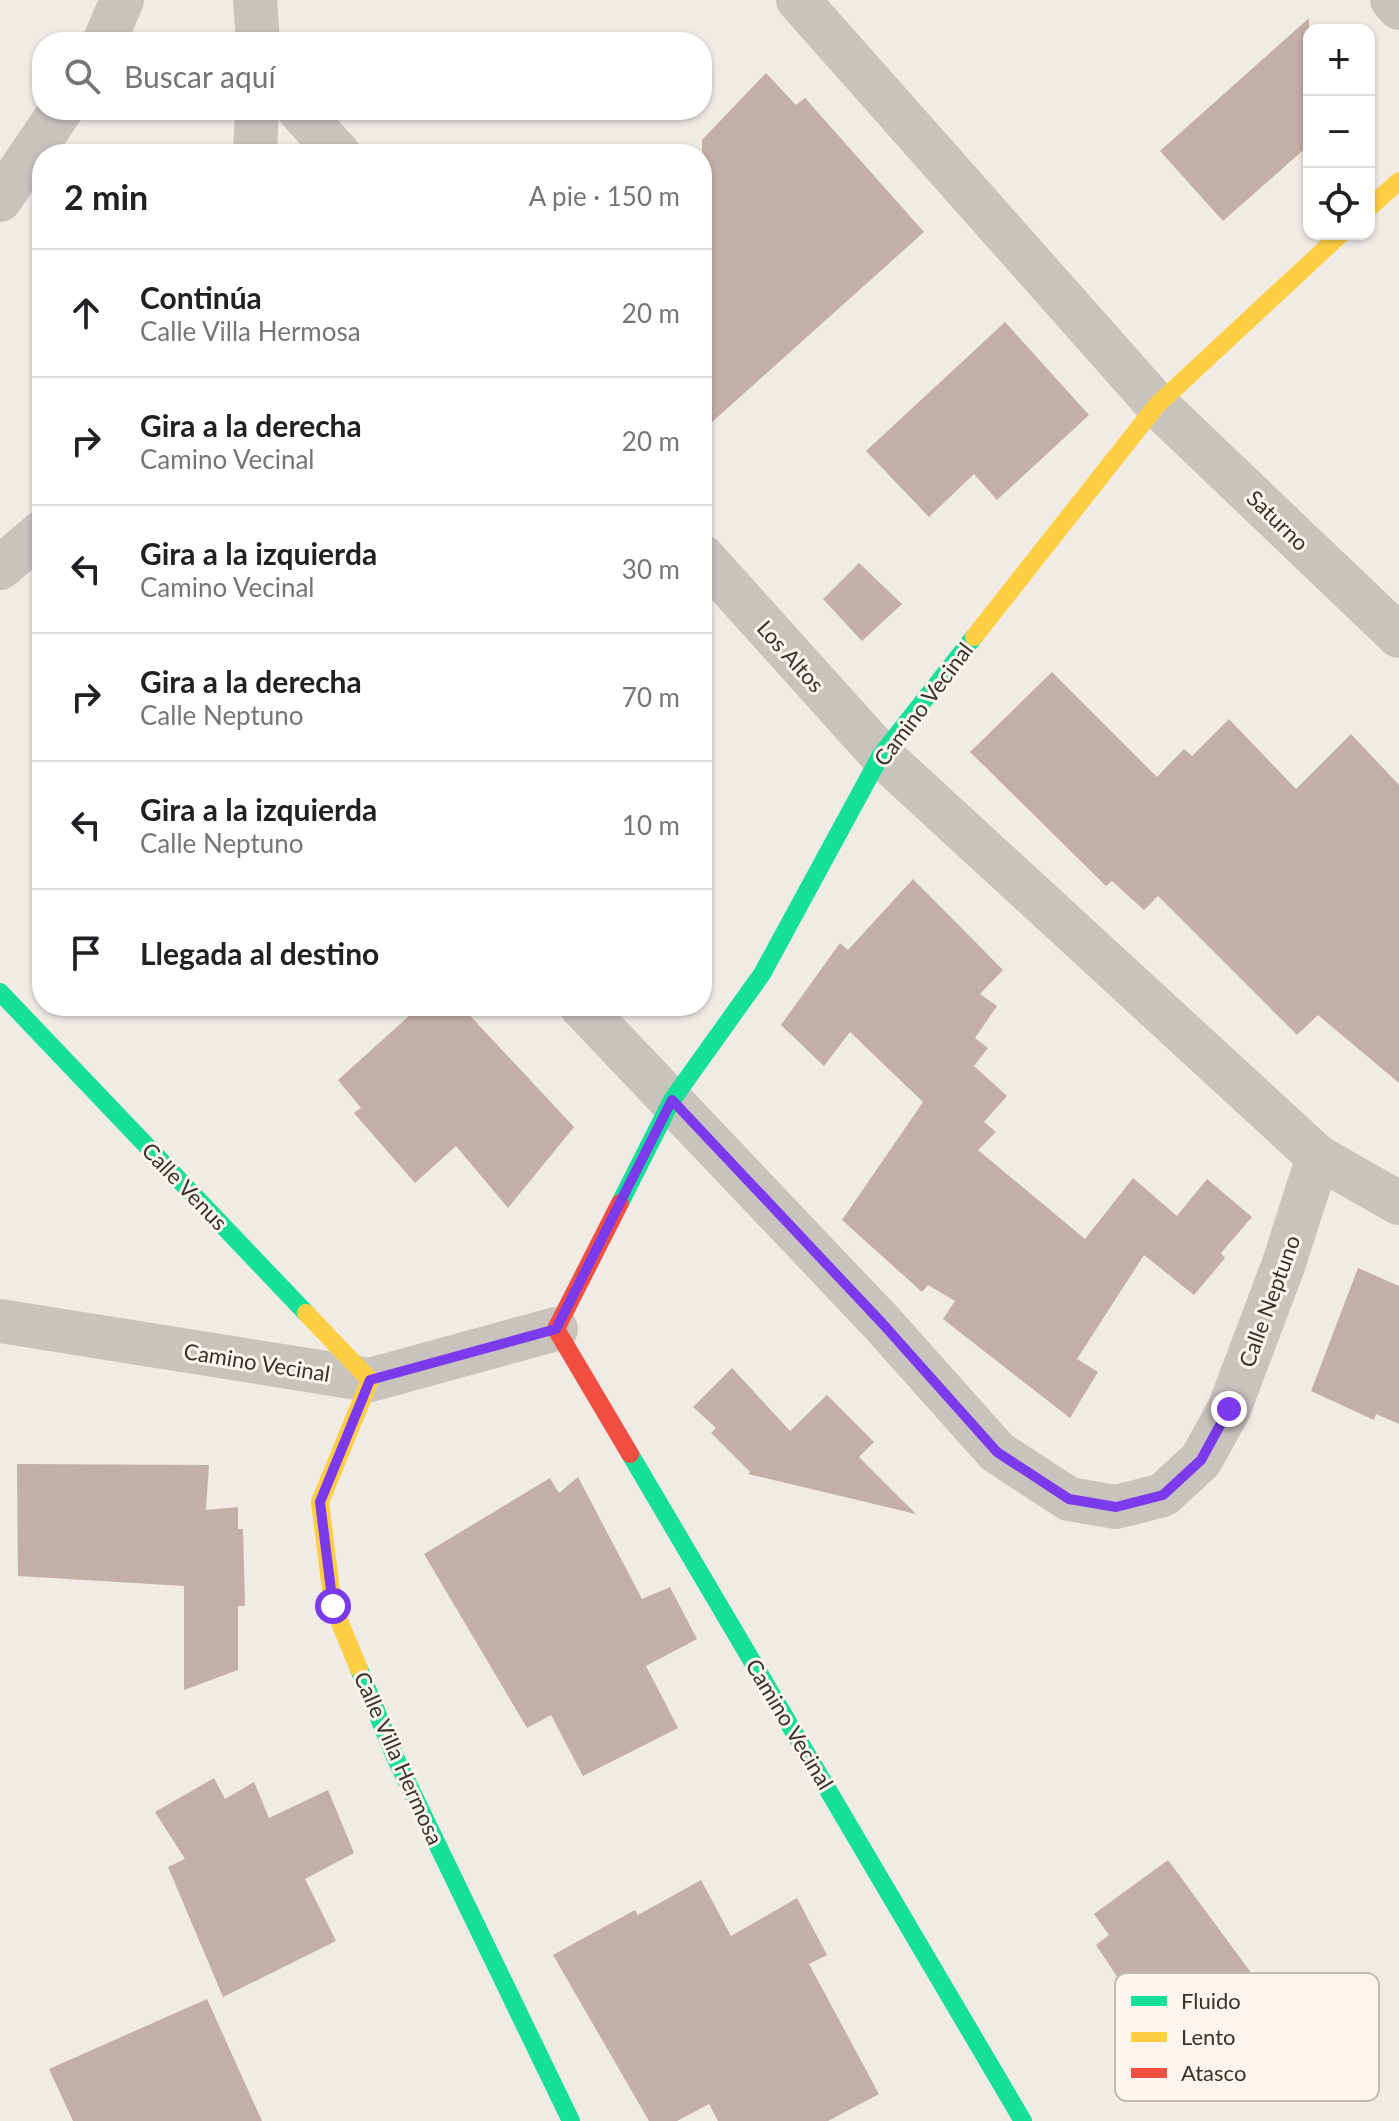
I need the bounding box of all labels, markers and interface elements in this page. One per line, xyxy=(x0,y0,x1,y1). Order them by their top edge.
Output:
map controls xyxy=(1303,24,1375,240)
button: + xyxy=(1303,24,1375,96)
search box xyxy=(32,32,712,120)
icon: search xyxy=(60,54,104,98)
text: Buscar aquí xyxy=(124,58,276,94)
button: − xyxy=(1303,96,1375,168)
button: locate xyxy=(1303,168,1375,240)
text: 2 min xyxy=(64,176,148,217)
text: A pie · 150 m xyxy=(529,180,680,212)
text: Continúa xyxy=(140,279,262,315)
icon: ahead xyxy=(64,291,108,335)
text: 20 m xyxy=(622,297,680,329)
text: Calle Villa Hermosa xyxy=(140,315,361,347)
text: Gira a la derecha xyxy=(140,407,362,443)
icon: right xyxy=(64,419,108,463)
text: 20 m xyxy=(622,425,680,457)
text: Camino Vecinal xyxy=(140,443,315,475)
street label: Saturno xyxy=(1241,484,1315,556)
text: Gira a la izquierda xyxy=(140,535,377,571)
icon: left xyxy=(64,547,108,591)
text: 30 m xyxy=(622,553,680,585)
text: Camino Vecinal xyxy=(140,571,315,603)
street label: Los Altos xyxy=(752,615,830,697)
street label: Camino Vecinal xyxy=(868,637,978,771)
text: Gira a la derecha xyxy=(140,663,362,699)
icon: right xyxy=(64,675,108,719)
text: 70 m xyxy=(622,681,680,713)
text: Calle Neptuno xyxy=(140,699,304,731)
text: Gira a la izquierda xyxy=(140,791,377,827)
icon: left xyxy=(64,803,108,847)
text: 10 m xyxy=(622,809,680,841)
text: Calle Neptuno xyxy=(140,827,304,859)
icon: arrive xyxy=(64,931,108,975)
text: Llegada al destino xyxy=(140,935,379,971)
street label: Calle Venus xyxy=(137,1137,233,1235)
street label: Calle Neptuno xyxy=(1233,1231,1305,1371)
street label: Camino Vecinal xyxy=(182,1337,332,1387)
route end xyxy=(1211,1391,1247,1427)
route start xyxy=(315,1588,351,1624)
street label: Camino Vecinal xyxy=(740,1654,840,1794)
street label: Calle Villa Hermosa xyxy=(349,1667,449,1849)
legend xyxy=(1115,1973,1379,2101)
text: Fluido xyxy=(1181,1987,1241,2014)
text: Lento xyxy=(1181,2023,1236,2050)
text: Atasco xyxy=(1181,2059,1246,2086)

